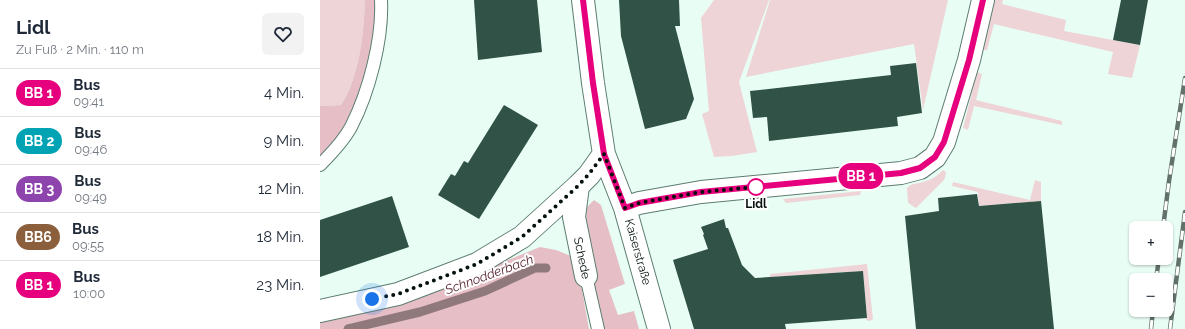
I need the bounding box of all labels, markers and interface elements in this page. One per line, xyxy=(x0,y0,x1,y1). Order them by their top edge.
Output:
button: heart xyxy=(262,13,304,55)
text: Lidl xyxy=(16,16,50,38)
text: Zu Fuß · 2 Min. · 110 m xyxy=(16,42,144,57)
text: Bus xyxy=(73,76,100,94)
text: 4 Min. xyxy=(264,84,304,102)
text: BB 1 xyxy=(24,85,53,101)
text: 09:41 xyxy=(73,94,104,109)
text: Bus xyxy=(74,124,101,142)
text: 9 Min. xyxy=(263,132,304,150)
text: BB 2 xyxy=(24,133,54,149)
text: 09:46 xyxy=(74,142,107,157)
line badge: BB 1 xyxy=(833,163,889,189)
text: BB 1 xyxy=(846,168,876,184)
text: Bus xyxy=(74,172,101,190)
marker: Lidl xyxy=(747,178,765,196)
text: 12 Min. xyxy=(258,180,304,198)
text: BB 3 xyxy=(24,181,54,197)
text: 09:49 xyxy=(74,190,107,205)
place label: Lidl xyxy=(745,197,767,211)
street label: Kaiserstraße xyxy=(622,217,654,287)
text: Bus xyxy=(72,220,99,238)
map controls xyxy=(1129,221,1173,317)
button: + xyxy=(1129,221,1173,265)
text: 18 Min. xyxy=(257,228,304,246)
text: BB6 xyxy=(24,229,52,245)
street label: Schede xyxy=(571,236,593,280)
text: 09:55 xyxy=(72,238,104,253)
water label: Schnodderbach xyxy=(442,252,535,298)
text: Bus xyxy=(73,268,100,286)
button: − xyxy=(1129,273,1173,317)
text: 23 Min. xyxy=(256,276,304,294)
text: BB 1 xyxy=(24,277,53,293)
text: 10:00 xyxy=(73,286,105,301)
your location xyxy=(362,289,382,309)

